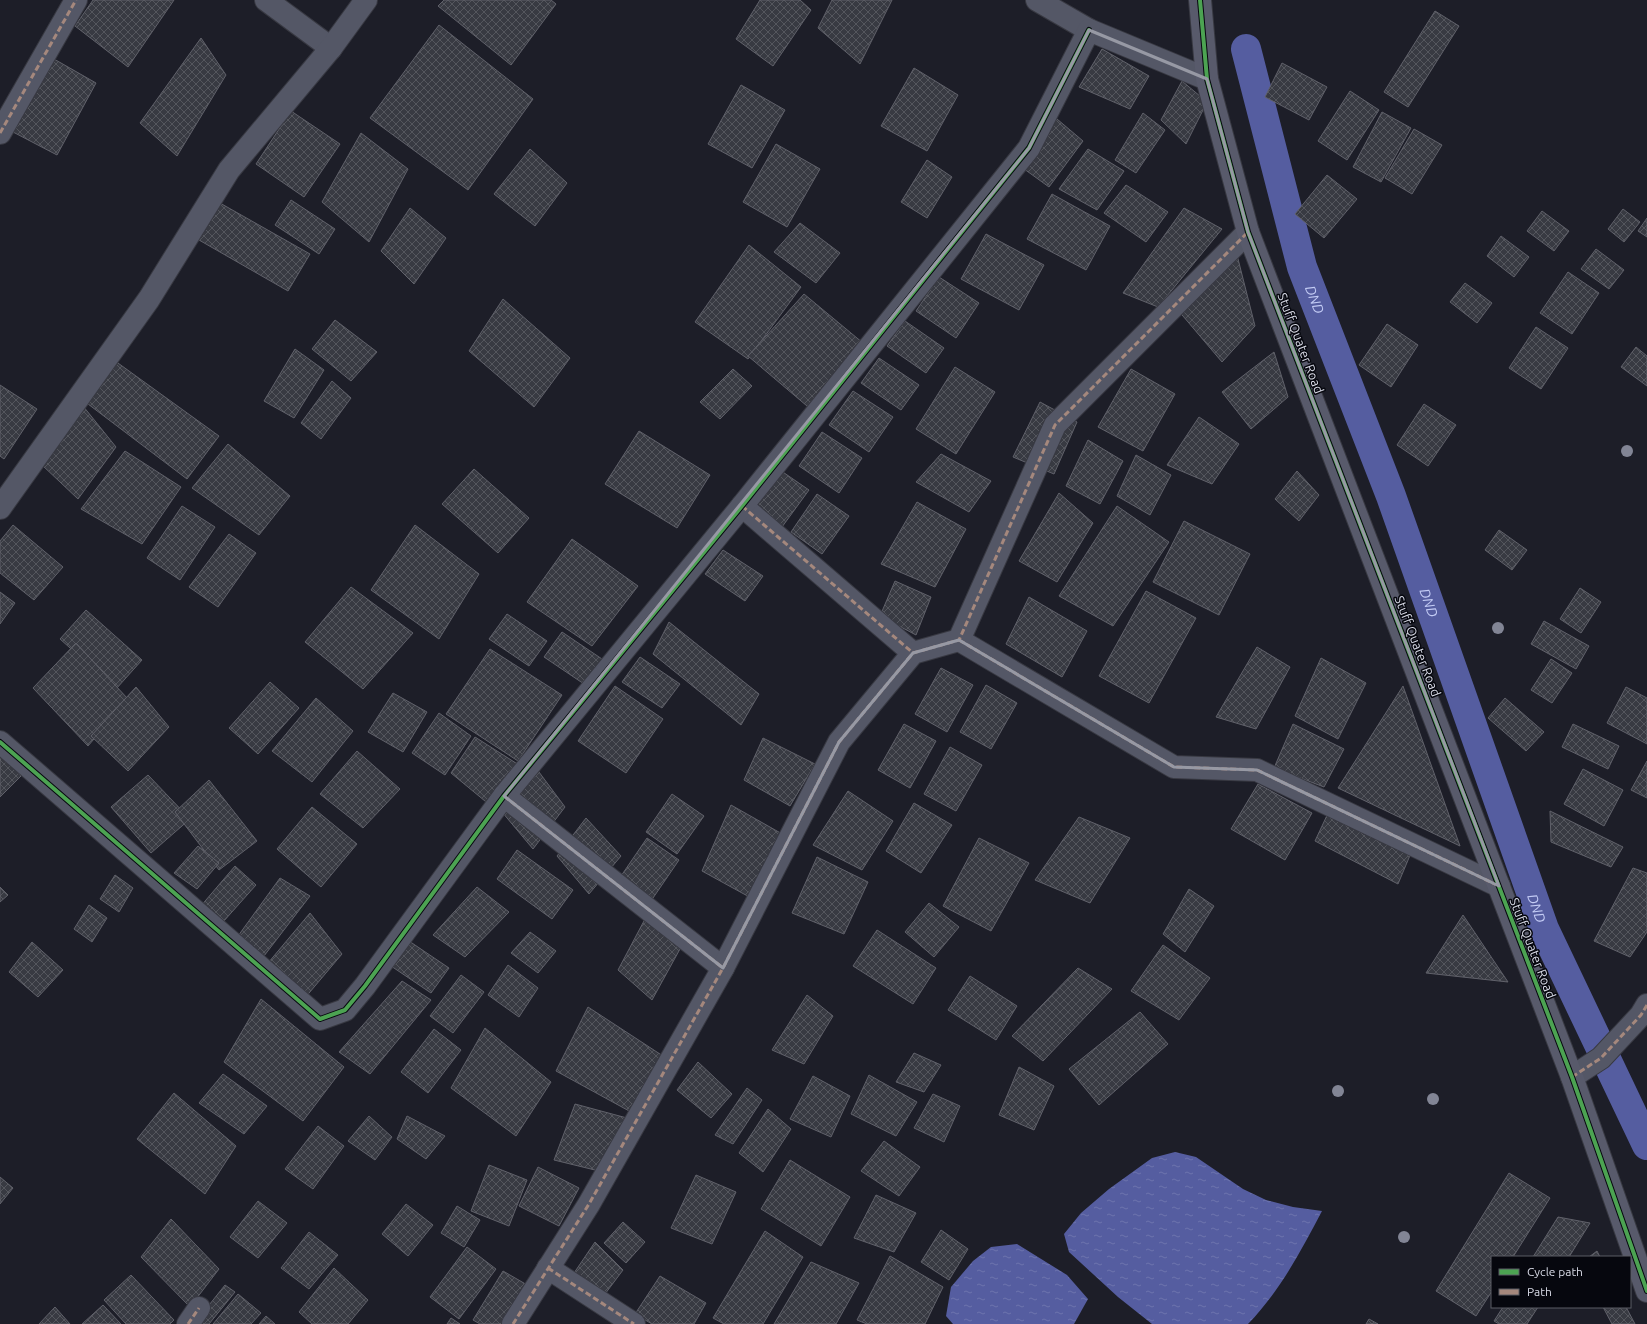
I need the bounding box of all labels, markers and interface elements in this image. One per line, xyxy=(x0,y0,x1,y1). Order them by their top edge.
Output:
water label: DND xyxy=(1302,283,1327,316)
street label: Stuff Quater Road xyxy=(1274,291,1327,396)
water label: DND xyxy=(1416,586,1441,619)
street label: Stuff Quater Road xyxy=(1391,594,1444,699)
water label: DND xyxy=(1524,892,1549,925)
street label: Stuff Quater Road xyxy=(1506,896,1559,1001)
legend xyxy=(1491,1256,1631,1308)
text: Cycle path xyxy=(1527,1265,1583,1278)
text: Path xyxy=(1527,1285,1552,1298)

